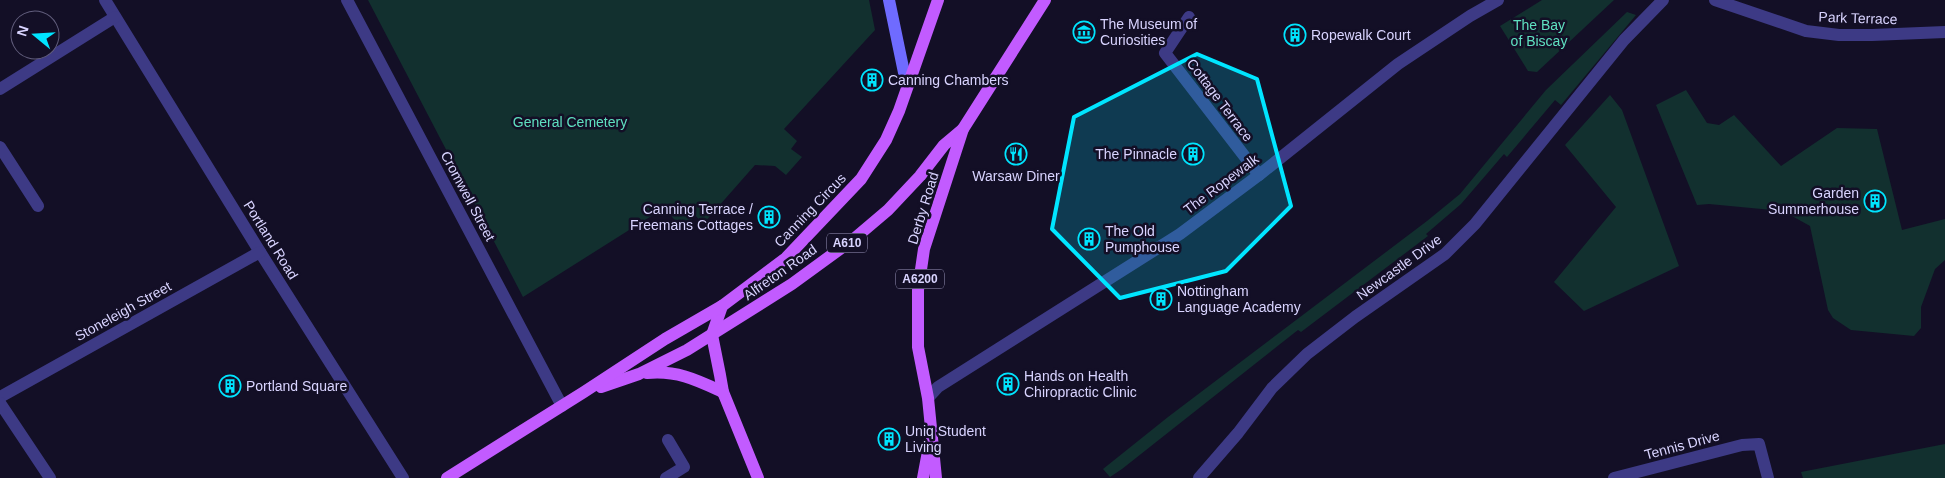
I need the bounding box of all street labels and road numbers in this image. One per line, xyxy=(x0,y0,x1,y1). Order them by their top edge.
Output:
street label: Park Terrace xyxy=(1818,9,1898,27)
street label: Cottage Terrace xyxy=(1184,56,1256,145)
street label: Cromwell Street xyxy=(438,148,498,244)
street label: The Ropewalk xyxy=(1180,150,1262,217)
street label: Canning Circus xyxy=(771,170,849,250)
street label: Derby Road xyxy=(904,170,942,246)
street label: Portland Road xyxy=(240,198,302,282)
street label: Newcastle Drive xyxy=(1353,231,1445,303)
road number: A610 xyxy=(827,234,867,252)
street label: Alfreton Road xyxy=(740,241,820,303)
road number: A6200 xyxy=(896,270,944,288)
street label: Stoneleigh Street xyxy=(72,278,174,344)
street label: Tennis Drive xyxy=(1643,427,1721,463)

